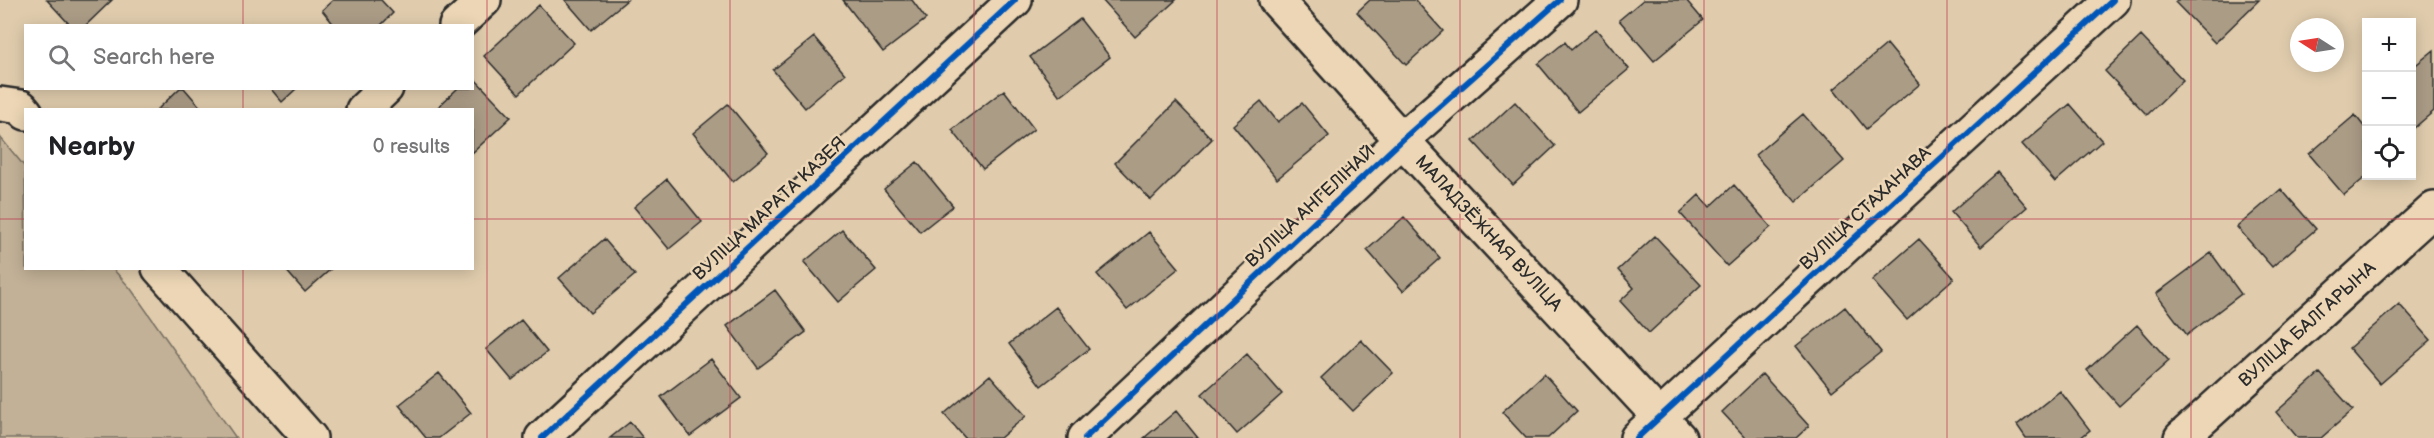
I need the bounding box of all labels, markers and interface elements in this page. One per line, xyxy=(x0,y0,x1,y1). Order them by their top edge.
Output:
north arrow xyxy=(2290,18,2344,72)
map controls xyxy=(2362,18,2416,180)
button: + xyxy=(2362,18,2416,72)
search box xyxy=(24,24,474,90)
icon: search xyxy=(45,41,78,74)
text: Search here xyxy=(93,44,215,71)
button: − xyxy=(2362,72,2416,126)
button: locate xyxy=(2362,126,2416,180)
text: Nearby xyxy=(48,132,135,163)
street label: ВУЛІЦА МАРАТА КАЗЕЯ xyxy=(689,132,850,285)
text: 0 results xyxy=(373,135,450,159)
street label: ВУЛІЦА АНГЕЛІНАЙ xyxy=(1241,141,1379,272)
street label: ВУЛІЦА СТАХАНАВА xyxy=(1796,142,1935,274)
street label: МАЛАДЗЁЖНАЯ ВУЛІЦА xyxy=(1411,150,1567,316)
street label: ВУЛІЦА БАЛГАРЫНА xyxy=(2235,257,2380,391)

